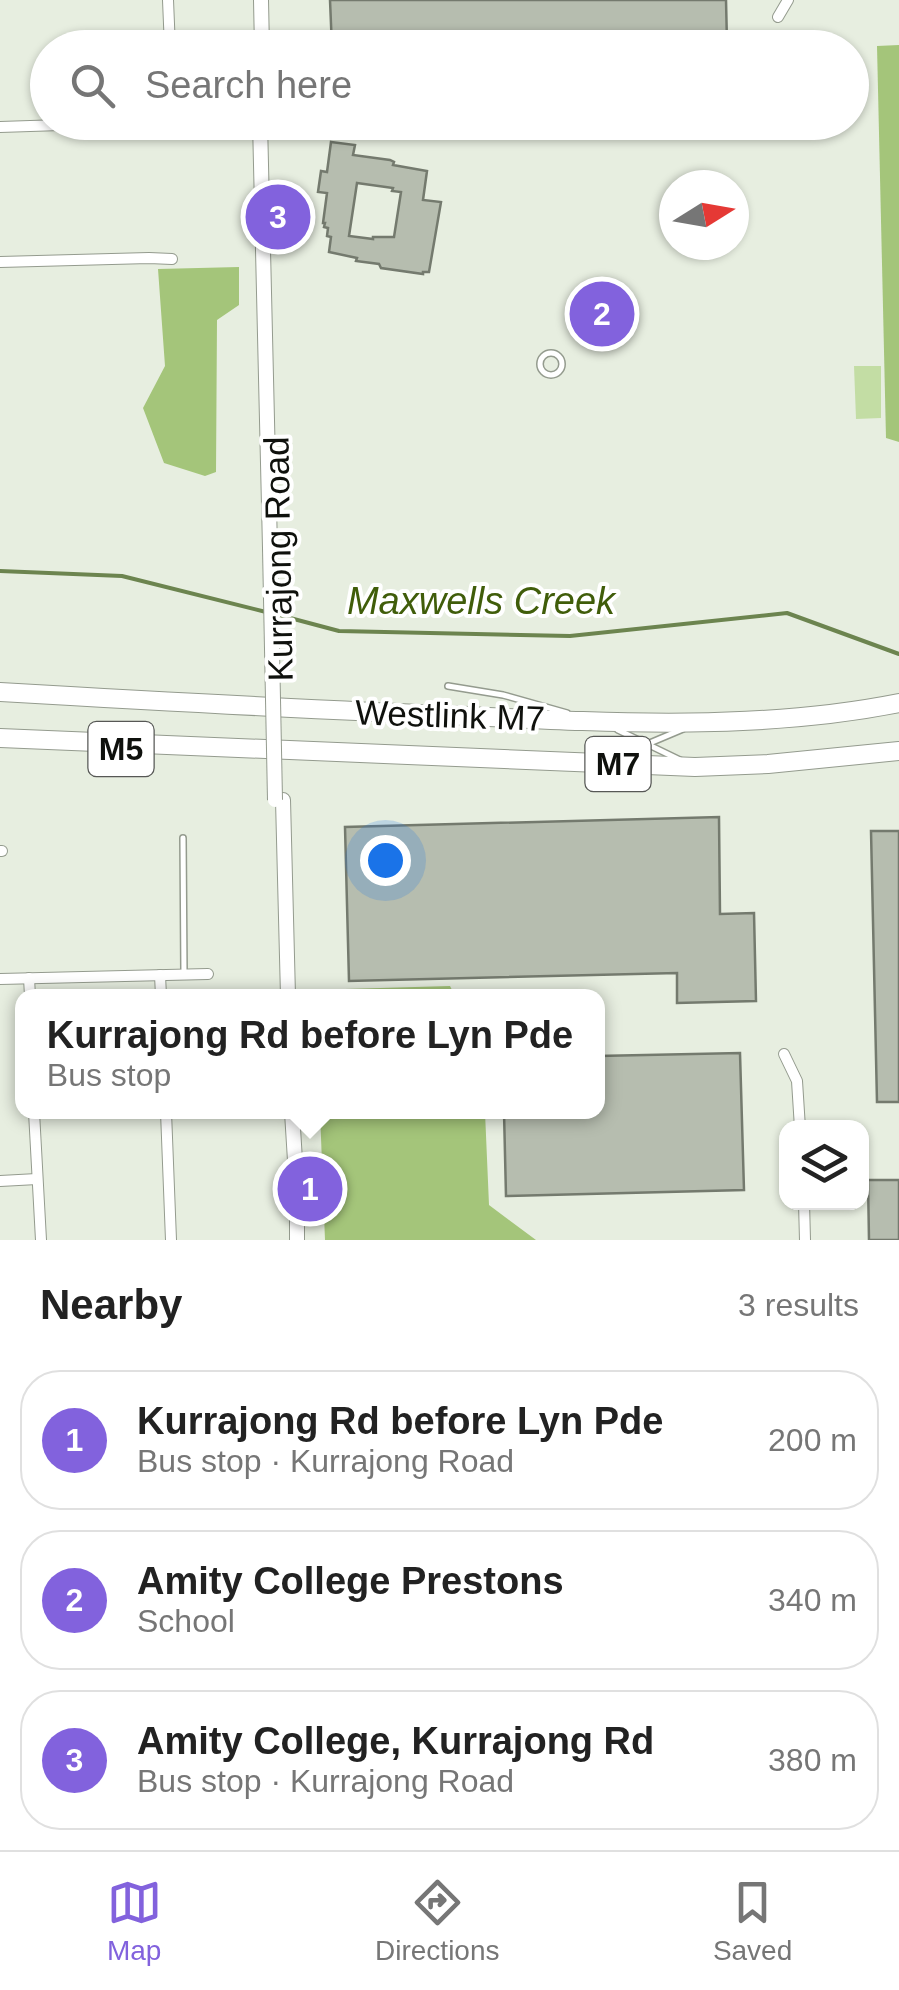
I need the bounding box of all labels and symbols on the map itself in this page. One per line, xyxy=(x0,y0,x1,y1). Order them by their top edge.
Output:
north arrow xyxy=(659,170,749,260)
pin: 3 xyxy=(246,180,310,254)
pin: 2 xyxy=(570,276,634,352)
street label: Kurrajong Road xyxy=(256,436,300,682)
water label: Maxwells Creek xyxy=(347,580,617,622)
street label: Westlink M7 xyxy=(354,692,546,738)
road number: M5 xyxy=(88,722,154,776)
road number: M7 xyxy=(586,737,650,791)
your location xyxy=(360,835,411,886)
pin: 1 xyxy=(278,1152,342,1226)

